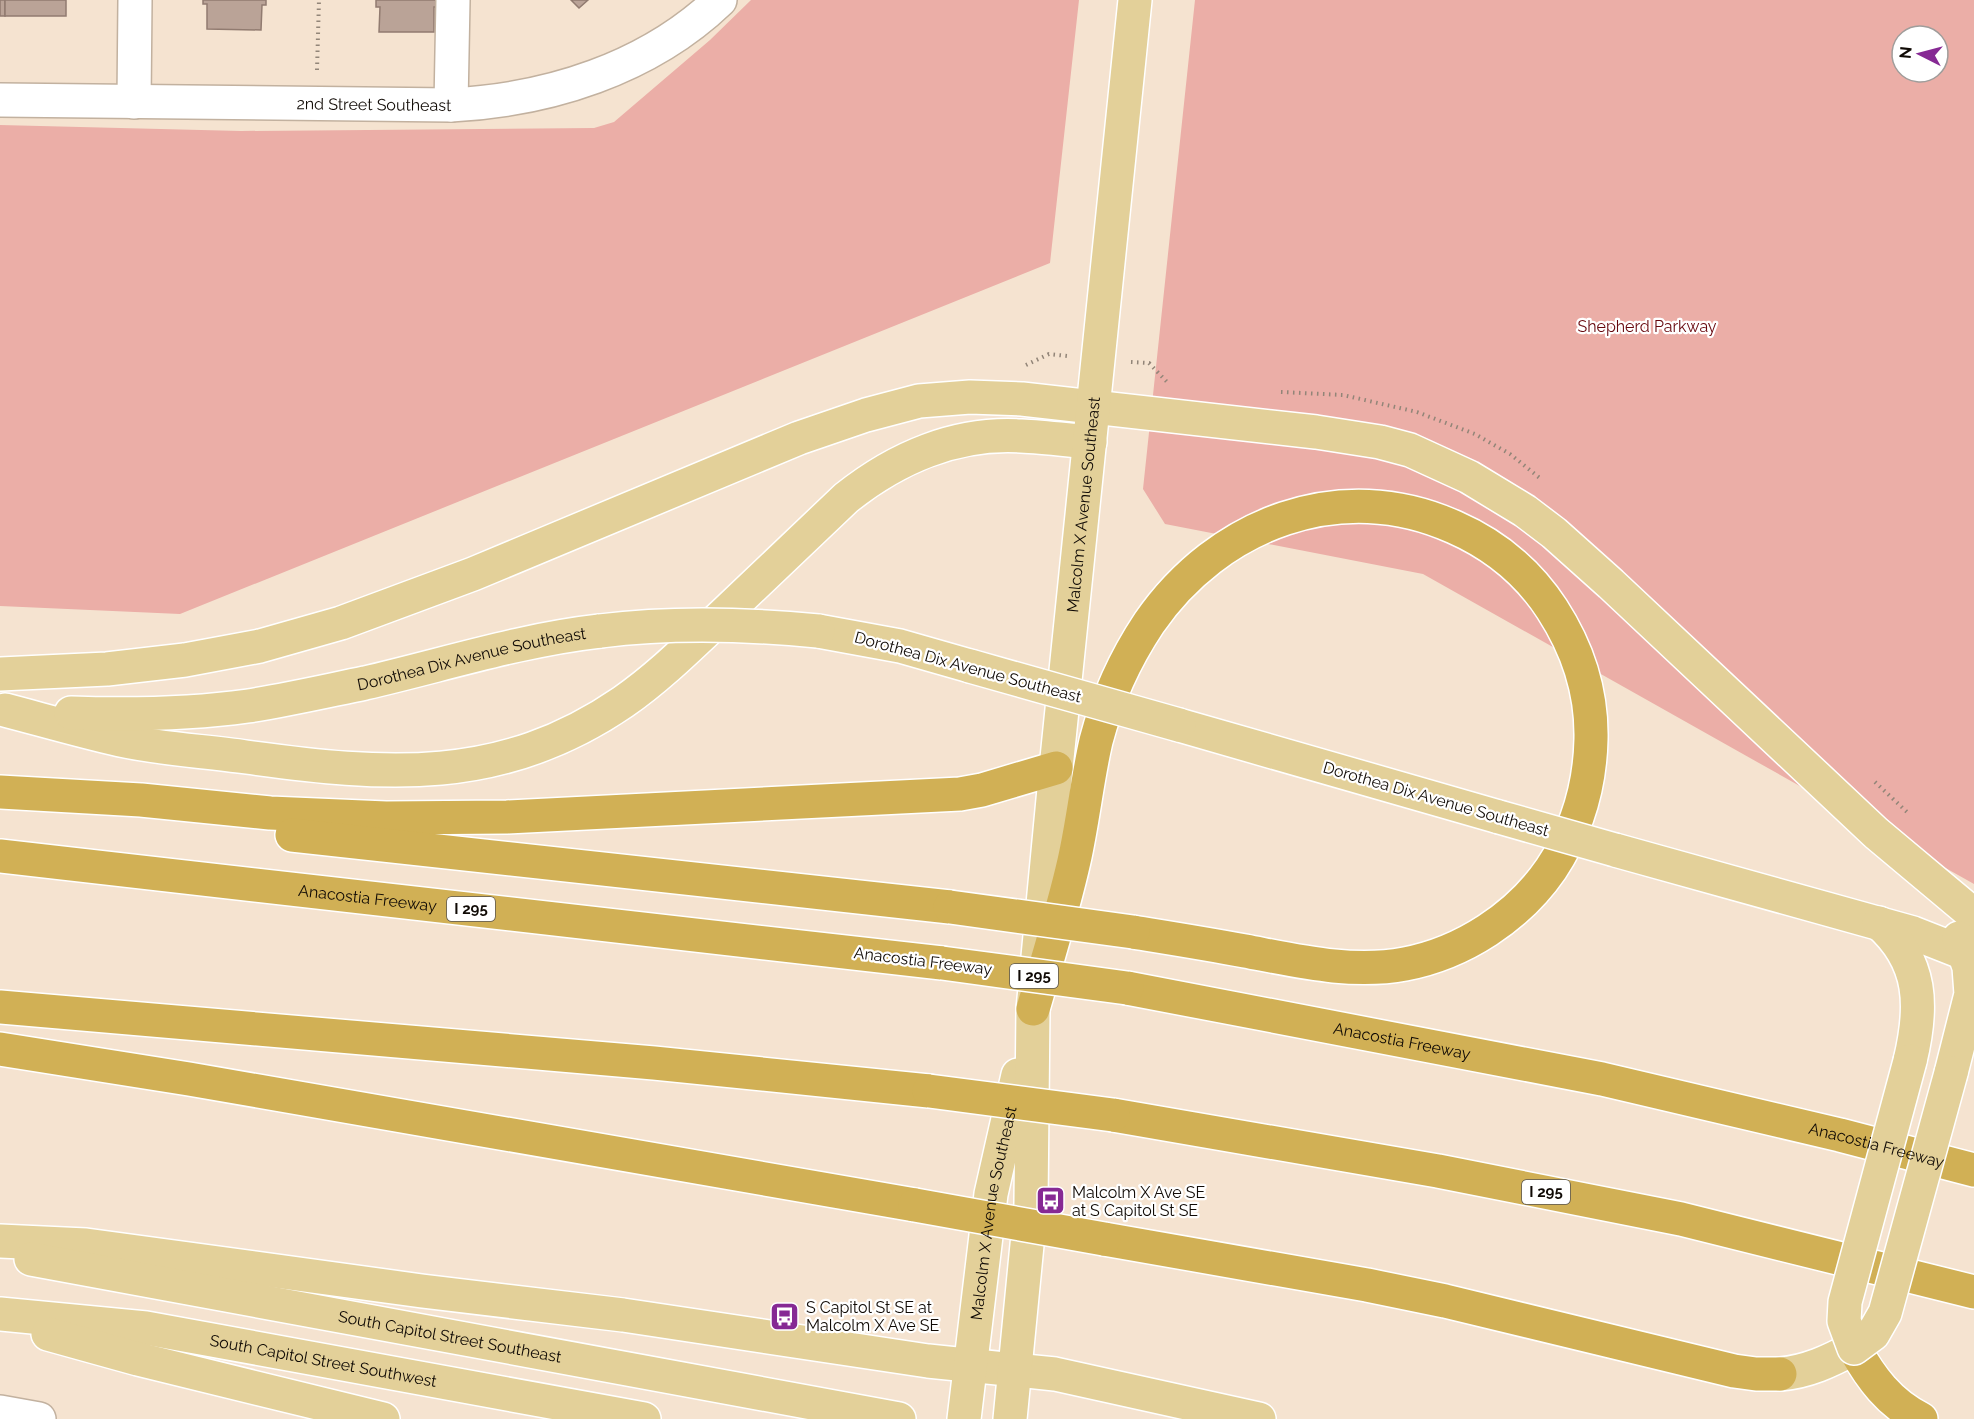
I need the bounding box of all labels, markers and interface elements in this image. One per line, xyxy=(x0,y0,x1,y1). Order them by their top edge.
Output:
north arrow xyxy=(1890,24,1950,84)
text: N xyxy=(1895,45,1916,60)
street label: 2nd Street Southeast xyxy=(296,94,452,115)
park label: Shepherd Parkway xyxy=(1577,317,1717,336)
street label: Malcolm X Avenue Southeast xyxy=(1063,395,1104,613)
street label: Dorothea Dix Avenue Southeast xyxy=(355,623,588,694)
street label: Dorothea Dix Avenue Southeast xyxy=(853,628,1084,707)
street label: Dorothea Dix Avenue Southeast xyxy=(1321,758,1552,841)
street label: Anacostia Freeway xyxy=(297,880,438,915)
road number: I 295 xyxy=(447,897,495,921)
street label: Anacostia Freeway xyxy=(853,943,994,979)
road number: I 295 xyxy=(1010,964,1058,988)
street label: Anacostia Freeway xyxy=(1332,1018,1472,1063)
street label: Malcolm X Avenue Southeast xyxy=(966,1104,1020,1321)
street label: Anacostia Freeway xyxy=(1807,1118,1947,1171)
road number: I 295 xyxy=(1522,1180,1570,1204)
place label: Malcolm X Ave SE at S Capitol St SE xyxy=(1072,1183,1205,1220)
bus stop icon: Malcolm X Ave SE at S Capitol St SE xyxy=(1035,1185,1067,1217)
place label: S Capitol St SE at Malcolm X Ave SE xyxy=(806,1298,939,1335)
bus stop icon: S Capitol St SE at Malcolm X Ave SE xyxy=(769,1300,801,1332)
street label: South Capitol Street Southeast xyxy=(337,1306,564,1366)
street label: South Capitol Street Southwest xyxy=(208,1330,439,1391)

